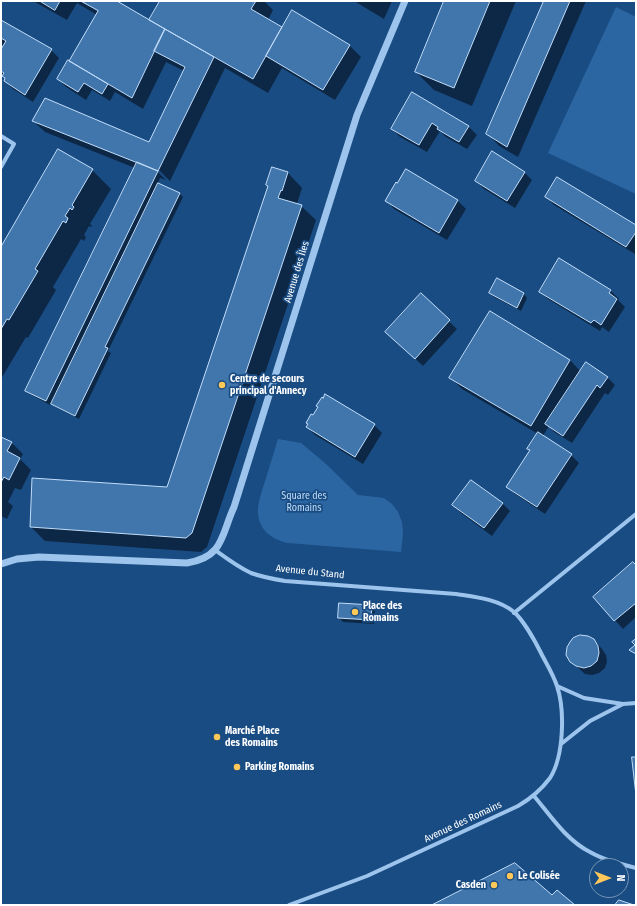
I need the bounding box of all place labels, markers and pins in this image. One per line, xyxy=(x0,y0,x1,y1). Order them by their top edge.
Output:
place label: Centre de secours principal d'Annecy xyxy=(230,373,306,396)
marker: Centre de secours principal d'Annecy xyxy=(217,380,227,390)
place label: Place des Romains xyxy=(363,600,402,624)
marker: Place des Romains xyxy=(350,607,360,617)
place label: Marché Place des Romains xyxy=(225,725,280,748)
marker: Marché Place des Romains xyxy=(212,732,222,742)
place label: Parking Romains xyxy=(245,761,314,773)
marker: Parking Romains xyxy=(232,762,242,772)
place label: Le Colisée xyxy=(518,870,560,882)
marker: Le Colisée xyxy=(505,871,515,881)
place label: Casden xyxy=(456,879,486,891)
marker: Casden xyxy=(489,880,499,890)

